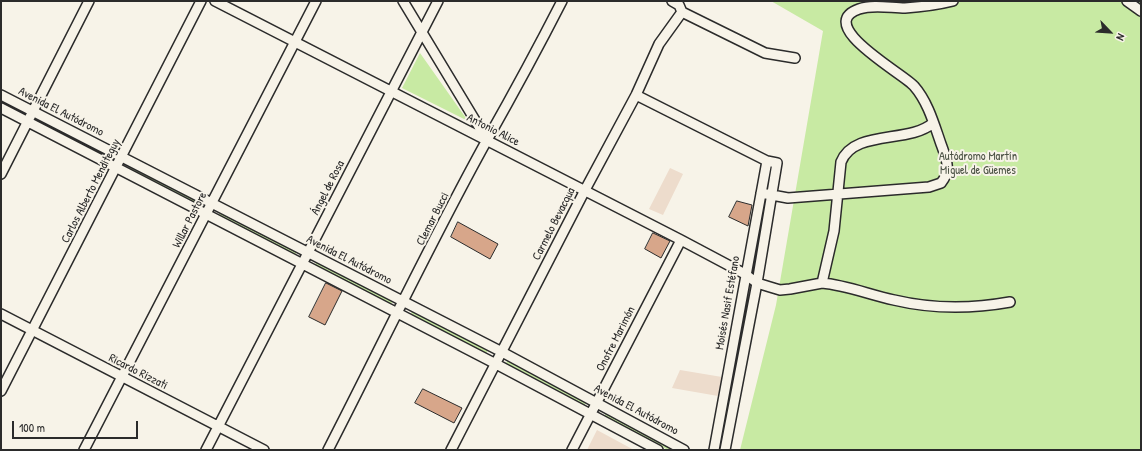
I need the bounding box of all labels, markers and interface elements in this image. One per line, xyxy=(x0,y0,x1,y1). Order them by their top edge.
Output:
north arrow xyxy=(1090,12,1130,52)
text: N xyxy=(1113,31,1128,43)
street label: Avenida El Autódromo xyxy=(16,84,106,140)
street label: Antonio Alice xyxy=(464,111,522,149)
street label: Carlos Alberto Menditeguy xyxy=(58,136,124,246)
park label: Autódromo Martín Miguel de Güemes xyxy=(939,150,1017,178)
street label: Ángel de Rosa xyxy=(308,158,348,218)
street label: Carmelo Bevacqua xyxy=(529,185,579,263)
street label: Willar Pastore xyxy=(170,190,210,250)
street label: Clemar Bucci xyxy=(413,190,453,248)
street label: Avenida El Autódromo xyxy=(304,232,394,288)
street label: Moisés Nasif Estéfano xyxy=(713,255,743,351)
street label: Onofre Marimón xyxy=(593,304,639,374)
street label: Ricardo Rizzati xyxy=(106,351,170,393)
street label: Avenida El Autódromo xyxy=(591,382,681,438)
scale bar xyxy=(14,413,140,439)
text: 100 m xyxy=(19,419,45,436)

